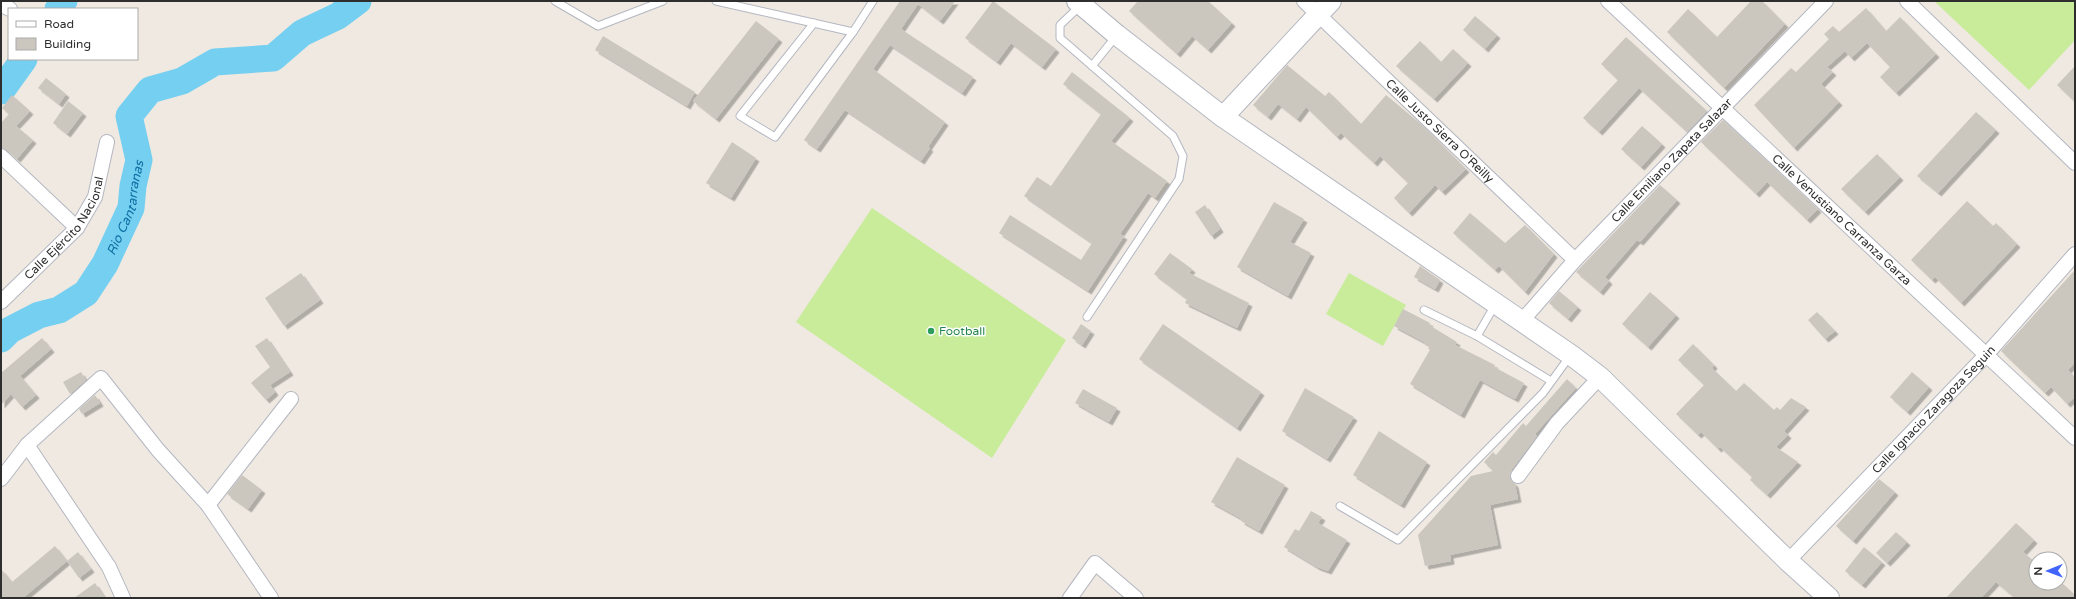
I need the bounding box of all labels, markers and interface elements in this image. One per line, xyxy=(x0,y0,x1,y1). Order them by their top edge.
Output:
legend xyxy=(8,8,138,60)
text: Road xyxy=(44,17,74,31)
text: Building xyxy=(44,37,91,51)
street label: Calle Justo Sierra O'Reilly xyxy=(1383,76,1497,186)
street label: Calle Emiliano Zapata Salazar xyxy=(1608,95,1735,225)
street label: Calle Venustiano Carranza Garza xyxy=(1769,151,1914,288)
water label: Rio Cantarranas xyxy=(103,158,148,258)
street label: Calle Ejército Nacional xyxy=(21,175,106,282)
place label: Football xyxy=(939,324,985,338)
marker: Football xyxy=(926,326,936,336)
street label: Calle Ignacio Zaragoza Seguin xyxy=(1869,343,1998,476)
north arrow xyxy=(2028,551,2068,591)
text: N xyxy=(2032,567,2045,576)

